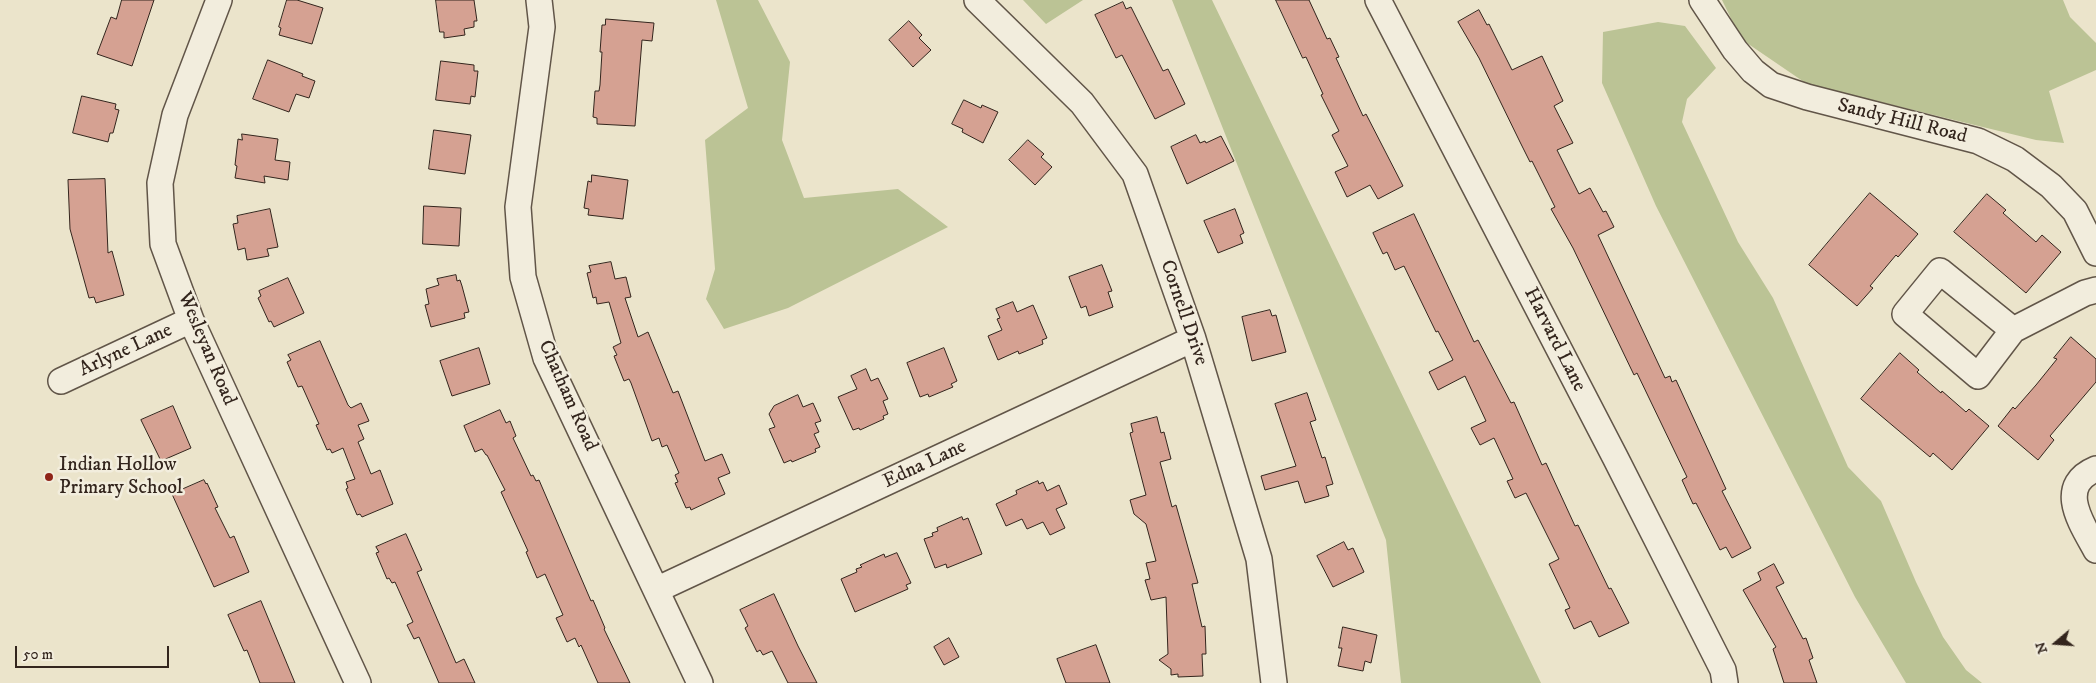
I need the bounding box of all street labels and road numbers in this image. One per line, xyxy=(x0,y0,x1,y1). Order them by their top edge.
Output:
street label: Sandy Hill Road xyxy=(1835,94,1969,150)
street label: Cornell Drive xyxy=(1154,257,1212,369)
street label: Harvard Lane xyxy=(1518,284,1590,396)
street label: Wesleyan Road xyxy=(171,289,241,409)
street label: Arlyne Lane xyxy=(76,319,176,383)
street label: Chatham Road xyxy=(532,337,602,455)
street label: Edna Lane xyxy=(880,435,970,495)

